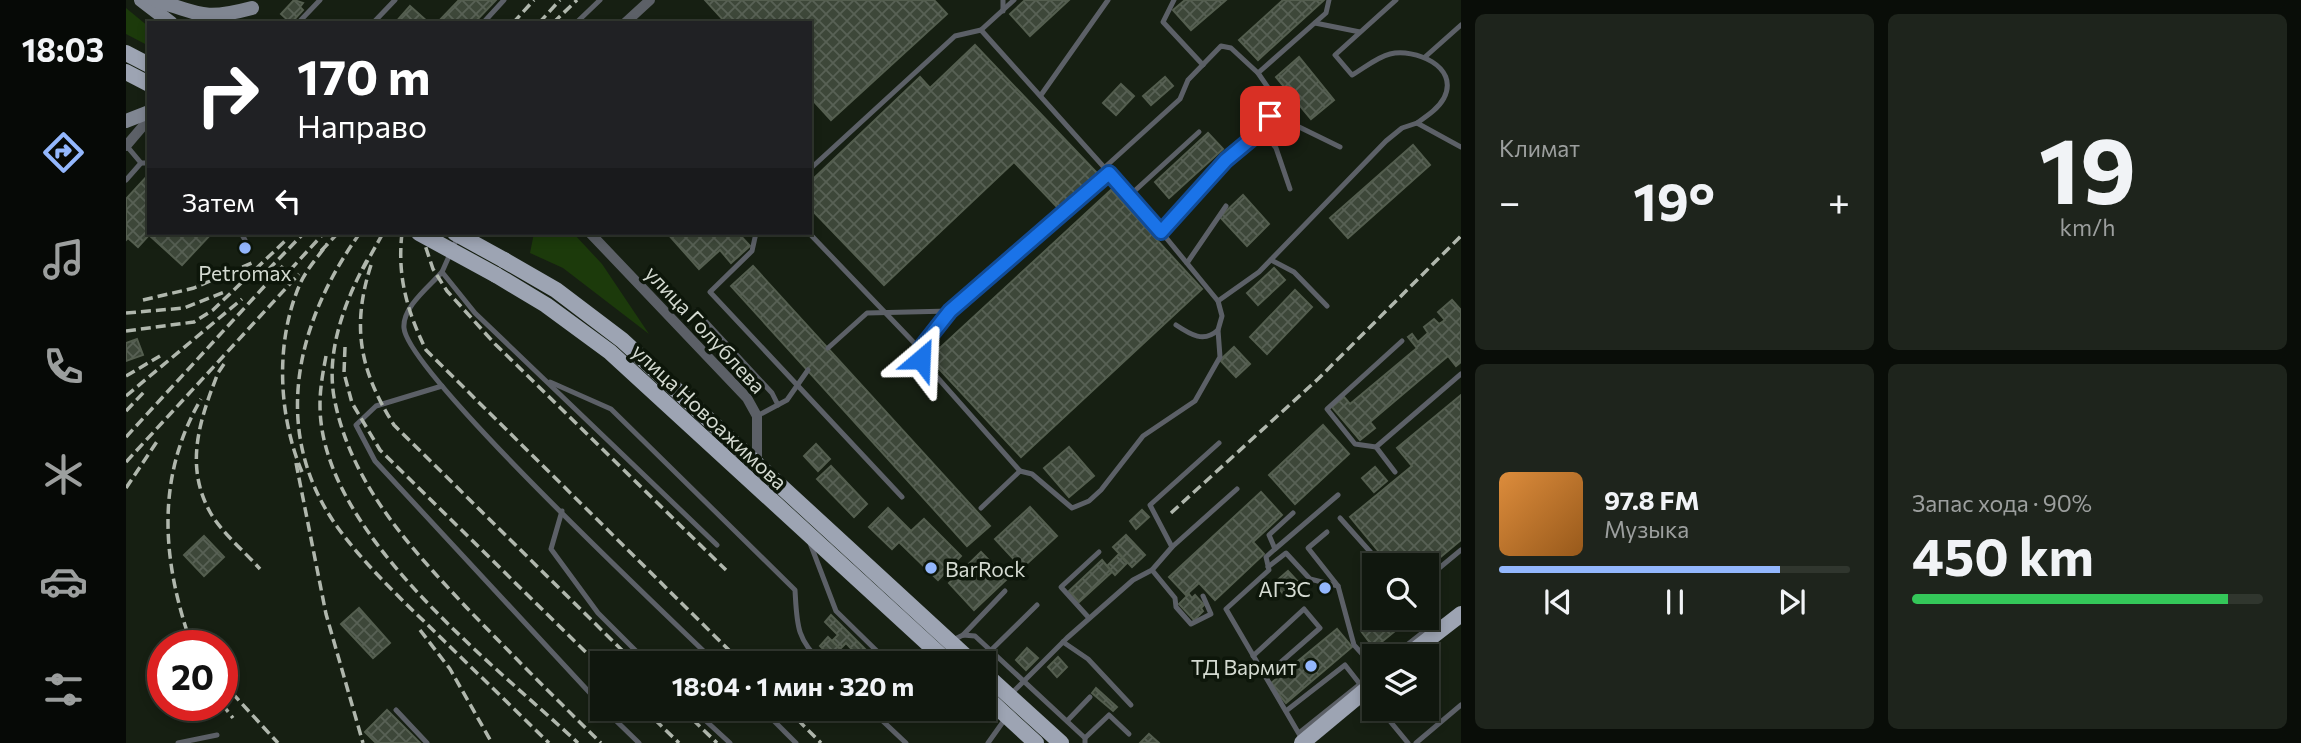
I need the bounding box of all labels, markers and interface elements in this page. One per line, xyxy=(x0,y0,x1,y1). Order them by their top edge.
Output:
text: 18:03 xyxy=(22,29,104,69)
text: 170 m xyxy=(297,45,430,105)
icon: right xyxy=(182,49,273,140)
pin xyxy=(1240,86,1300,146)
icon: arrive xyxy=(1251,97,1289,135)
text: Направо xyxy=(297,105,427,145)
text: 19 xyxy=(2039,111,2136,223)
icon: directions xyxy=(39,128,88,177)
text: Климат xyxy=(1499,134,1580,162)
text: 19° xyxy=(1633,168,1715,232)
text: − xyxy=(1499,177,1521,224)
text: + xyxy=(1828,177,1850,224)
icon: left xyxy=(269,182,307,220)
text: Затем xyxy=(182,186,255,217)
text: km/h xyxy=(2060,213,2115,241)
icon: music xyxy=(39,235,88,284)
marker: Petromax xyxy=(237,240,253,256)
place label: Petromax xyxy=(198,260,292,285)
street label: улица Голублева xyxy=(641,260,771,398)
position arrow xyxy=(884,322,958,396)
street label: улица Новоажимова xyxy=(627,338,793,494)
icon: phone xyxy=(39,342,88,391)
icon: climate xyxy=(39,450,88,499)
text: 97.8 FM xyxy=(1604,484,1700,515)
text: Запас хода · 90% xyxy=(1912,489,2092,517)
text: Музыка xyxy=(1604,515,1689,543)
text: 450 km xyxy=(1912,523,2094,587)
map controls xyxy=(1362,553,1439,721)
button: search xyxy=(1362,553,1439,630)
place label: BarRock xyxy=(945,556,1026,581)
icon: car xyxy=(39,557,88,606)
marker: BarRock xyxy=(923,560,939,576)
place label: АГЗС xyxy=(1258,576,1311,601)
marker: АГЗС xyxy=(1317,580,1333,596)
icon: previous xyxy=(1539,583,1577,621)
icon: pause xyxy=(1656,583,1694,621)
icon: next xyxy=(1773,583,1811,621)
speed limit sign: 20 xyxy=(147,630,238,721)
button: layers xyxy=(1362,644,1439,721)
place label: ТД Вармит xyxy=(1191,654,1297,679)
marker: ТД Вармит xyxy=(1303,658,1319,674)
icon: filters xyxy=(39,665,88,714)
text: 18:04 · 1 мин · 320 m xyxy=(672,670,914,701)

